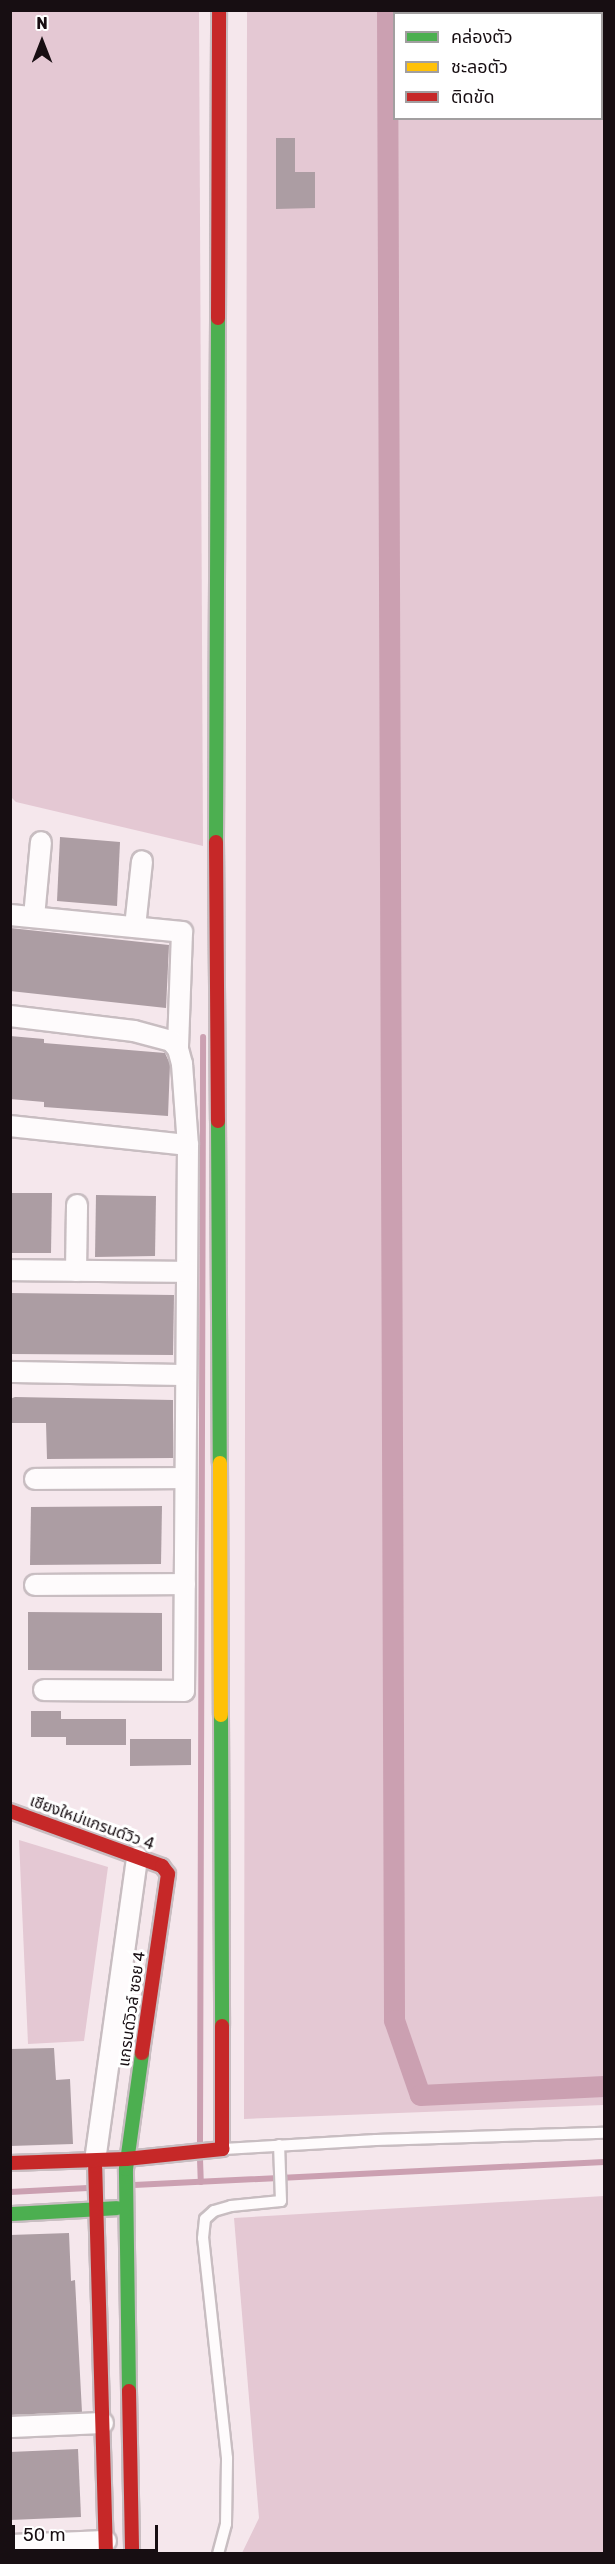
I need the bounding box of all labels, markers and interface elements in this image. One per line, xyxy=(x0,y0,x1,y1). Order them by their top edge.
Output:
north arrow xyxy=(12,12,72,72)
legend xyxy=(393,12,603,120)
text: N xyxy=(36,14,48,33)
text: คล่องตัว xyxy=(451,26,513,48)
text: ชะลอตัว xyxy=(451,56,508,78)
text: ติดขัด xyxy=(451,86,494,108)
street label: เชียงใหม่แกรนด์วิว 4 xyxy=(27,1792,157,1854)
street label: แกรนด์วิวล์ ซอย 4 xyxy=(114,1950,150,2068)
scale bar xyxy=(15,2513,160,2551)
text: 50 m xyxy=(23,2524,66,2546)

